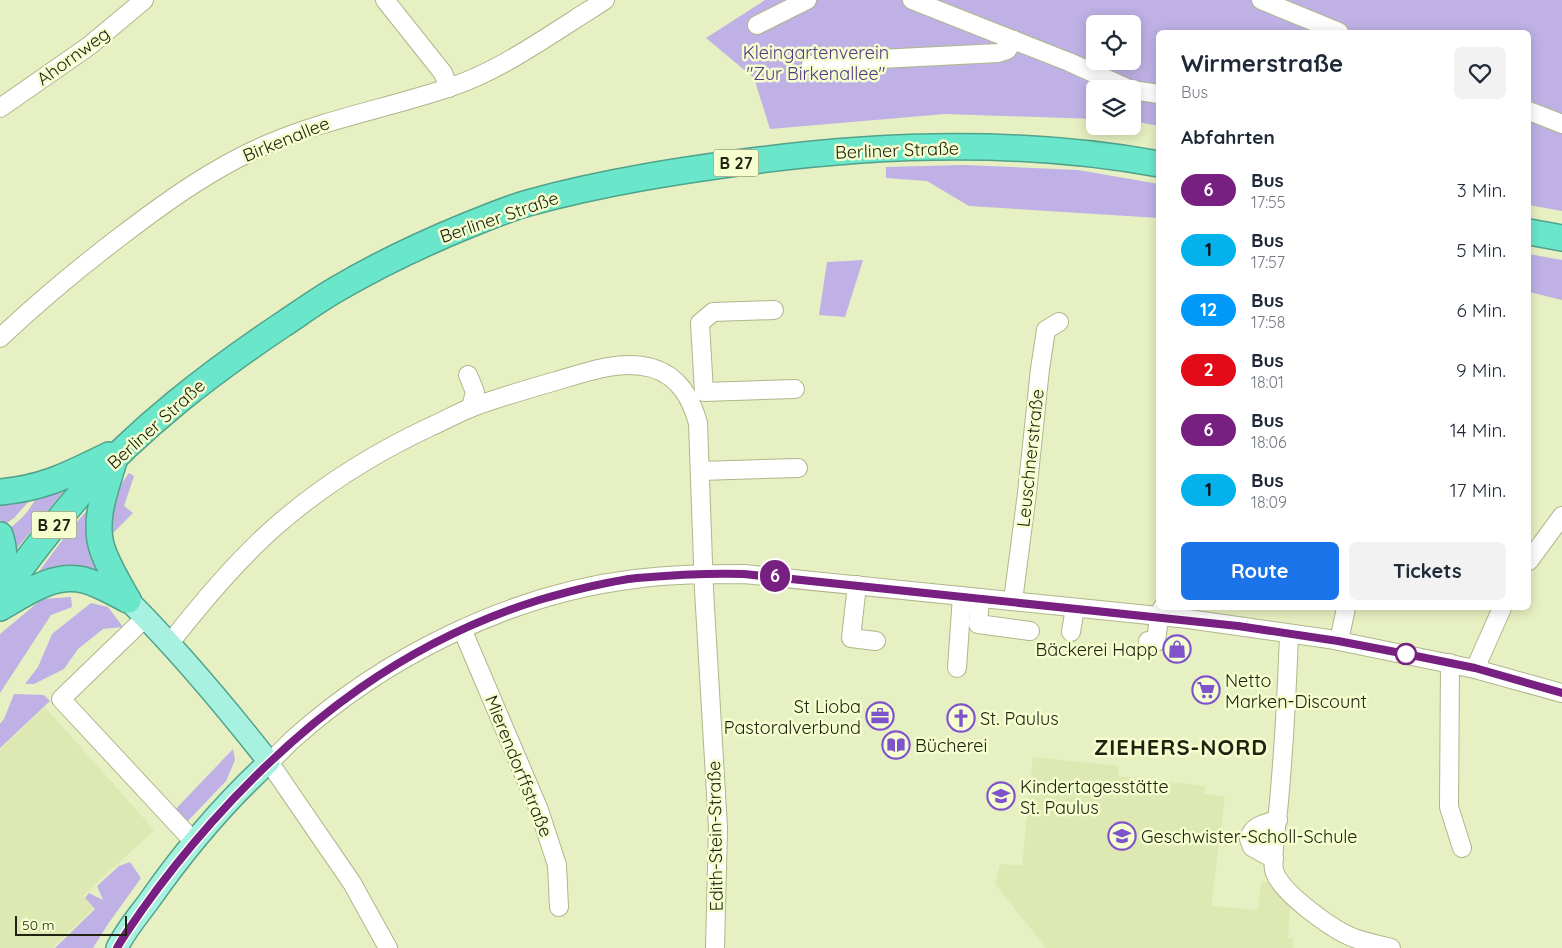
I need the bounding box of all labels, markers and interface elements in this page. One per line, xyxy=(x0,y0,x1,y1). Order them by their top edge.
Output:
map controls xyxy=(1086,15,1141,135)
button: locate xyxy=(1086,15,1141,70)
street label: Ahornweg xyxy=(32,22,114,90)
park label: Kleingartenverein "Zur Birkenallee" xyxy=(743,41,889,85)
button: heart xyxy=(1454,47,1506,99)
text: Wirmerstraße xyxy=(1181,48,1343,78)
button: layers xyxy=(1086,80,1141,135)
text: Bus xyxy=(1181,82,1208,102)
street label: Birkenallee xyxy=(239,111,333,167)
text: Abfahrten xyxy=(1181,125,1275,149)
street label: Berliner Straße xyxy=(835,136,959,164)
road number: B 27 xyxy=(714,150,758,177)
text: Bus xyxy=(1251,168,1284,192)
text: 6 xyxy=(1204,178,1213,201)
text: 3 Min. xyxy=(1457,178,1506,202)
street label: Berliner Straße xyxy=(437,186,561,248)
text: 17:55 xyxy=(1251,192,1286,212)
text: Bus xyxy=(1251,228,1284,252)
text: 1 xyxy=(1205,238,1212,261)
text: 5 Min. xyxy=(1456,238,1506,262)
text: 17:57 xyxy=(1251,252,1285,272)
text: Bus xyxy=(1251,288,1284,312)
text: 12 xyxy=(1200,298,1217,321)
text: 6 Min. xyxy=(1456,298,1506,322)
text: 17:58 xyxy=(1251,312,1285,332)
text: Bus xyxy=(1251,348,1284,372)
text: 2 xyxy=(1203,358,1214,381)
text: 9 Min. xyxy=(1456,358,1506,382)
text: 18:01 xyxy=(1251,372,1284,392)
street label: Berliner Straße xyxy=(102,374,210,474)
street label: Leuschnerstraße xyxy=(1011,388,1049,528)
text: Bus xyxy=(1251,408,1284,432)
text: 6 xyxy=(1204,418,1213,441)
text: 14 Min. xyxy=(1450,418,1506,442)
text: 18:06 xyxy=(1251,432,1287,452)
text: Bus xyxy=(1251,468,1284,492)
text: 1 xyxy=(1205,478,1212,501)
text: 17 Min. xyxy=(1450,478,1506,502)
text: 18:09 xyxy=(1251,492,1287,512)
road number: B 27 xyxy=(32,512,76,538)
button: Route xyxy=(1181,542,1339,600)
button: Tickets xyxy=(1349,542,1506,600)
line badge: 6 xyxy=(759,560,791,592)
text: 6 xyxy=(770,564,780,587)
shop icon: Bäckerei Happ xyxy=(1162,634,1192,664)
place label: Bäckerei Happ xyxy=(1035,638,1158,661)
unlabelled marker xyxy=(1395,643,1417,665)
place label: Netto Marken-Discount xyxy=(1225,669,1367,713)
supermarket icon: Netto Marken-Discount xyxy=(1191,675,1221,705)
street label: Mierendorffstraße xyxy=(480,692,558,840)
place label: St Lioba Pastoralverbund xyxy=(724,695,861,739)
office icon: St Lioba Pastoralverbund xyxy=(865,701,895,731)
church icon: St. Paulus xyxy=(946,703,976,733)
place label: St. Paulus xyxy=(980,707,1059,730)
library icon: Bücherei xyxy=(881,730,911,760)
district label: ZIEHERS-NORD xyxy=(1094,733,1268,761)
place label: Bücherei xyxy=(915,734,987,757)
street label: Edith-Stein-Straße xyxy=(702,760,728,912)
place label: Kindertagesstätte St. Paulus xyxy=(1020,775,1169,819)
school or university icon: Kindertagesstätte St. Paulus xyxy=(986,781,1016,811)
school or university icon: Geschwister-Scholl-Schule xyxy=(1107,821,1137,851)
place label: Geschwister-Scholl-Schule xyxy=(1141,825,1358,848)
scale bar xyxy=(15,913,128,936)
text: 50 m xyxy=(22,916,55,934)

